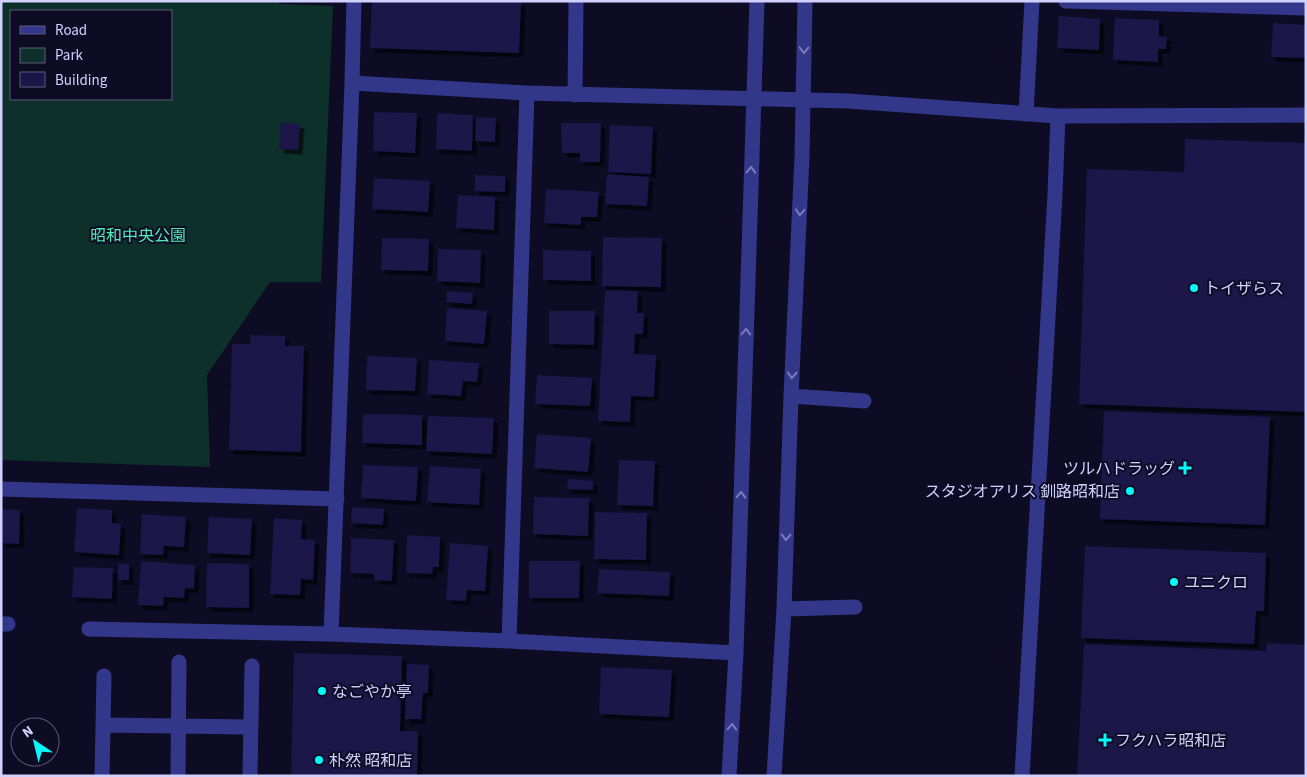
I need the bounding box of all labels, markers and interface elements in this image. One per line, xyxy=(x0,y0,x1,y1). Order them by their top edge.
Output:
legend xyxy=(10,10,172,100)
text: Road xyxy=(55,20,87,41)
text: Park xyxy=(55,45,84,66)
one-way arrow xyxy=(799,46,809,54)
text: Building xyxy=(55,70,108,91)
one-way arrow xyxy=(746,166,756,174)
one-way arrow xyxy=(794,209,805,217)
park label: 昭和中央公園 xyxy=(90,225,186,247)
place label: トイザらス xyxy=(1204,278,1284,300)
marker: トイザらス xyxy=(1188,282,1200,294)
one-way arrow xyxy=(741,328,751,336)
one-way arrow xyxy=(787,371,798,379)
place label: ツルハドラッグ xyxy=(1063,458,1175,480)
marker: ツルハドラッグ xyxy=(1179,462,1191,474)
place label: スタジオアリス 釧路昭和店 xyxy=(925,481,1120,503)
marker: スタジオアリス 釧路昭和店 xyxy=(1124,485,1136,497)
one-way arrow xyxy=(735,490,746,498)
one-way arrow xyxy=(781,534,791,541)
place label: ユニクロ xyxy=(1184,572,1248,594)
marker: ユニクロ xyxy=(1168,576,1180,588)
place label: なごやか亭 xyxy=(332,681,412,703)
marker: なごやか亭 xyxy=(316,685,328,697)
north arrow xyxy=(10,717,60,767)
text: N xyxy=(19,721,38,743)
one-way arrow xyxy=(726,723,737,731)
place label: フクハラ昭和店 xyxy=(1115,730,1226,752)
marker: フクハラ昭和店 xyxy=(1099,734,1111,746)
place label: 朴然 昭和店 xyxy=(329,750,412,772)
marker: 朴然 昭和店 xyxy=(313,754,325,766)

